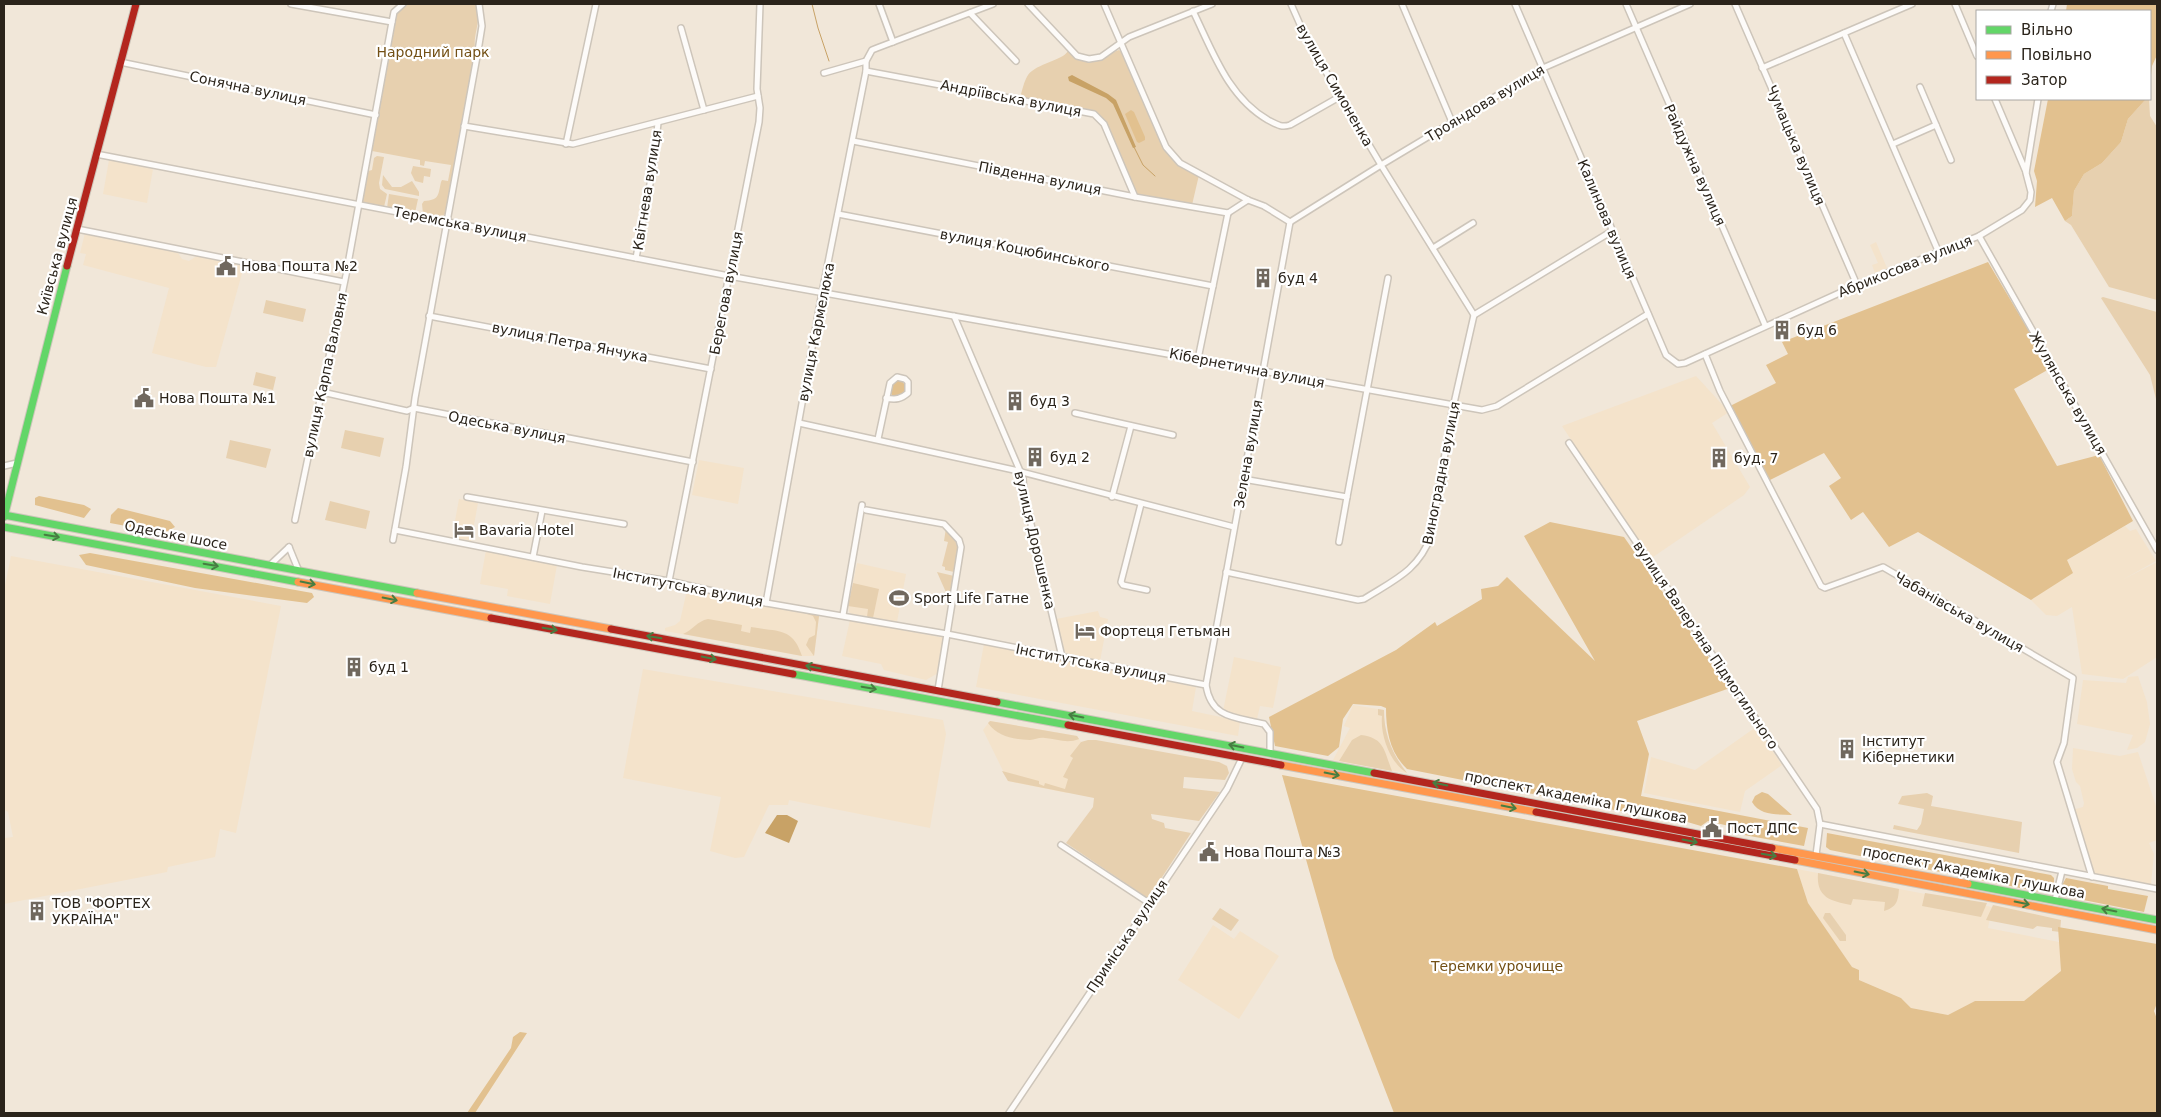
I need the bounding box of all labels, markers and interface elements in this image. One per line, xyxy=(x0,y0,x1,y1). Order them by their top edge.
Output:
legend xyxy=(1976,10,2151,100)
street label: вулиця Симоненка xyxy=(1293,21,1377,149)
text: Вільно xyxy=(2021,21,2073,39)
park label: Народний парк xyxy=(376,44,490,60)
text: Повільно xyxy=(2021,46,2092,64)
street label: Трояндова вулиця xyxy=(1422,61,1547,145)
street label: Сонячна вулиця xyxy=(188,68,308,108)
text: Затор xyxy=(2021,71,2067,89)
street label: Андріївська вулиця xyxy=(939,76,1083,120)
street label: Чумацька вулиця xyxy=(1763,83,1829,207)
street label: Райдужна вулиця xyxy=(1661,102,1729,228)
street label: Квітнева вулиця xyxy=(630,129,664,251)
street label: Калинова вулиця xyxy=(1575,157,1639,281)
street label: Південна вулиця xyxy=(977,158,1103,198)
street label: Київська вулиця xyxy=(34,195,80,317)
street label: Теремська вулиця xyxy=(391,203,528,245)
street label: вулиця Коцюбинського xyxy=(939,226,1111,274)
street label: Берегова вулиця xyxy=(706,230,746,356)
street label: Абрикосова вулиця xyxy=(1836,232,1974,300)
public building icon: Нова Пошта №2 xyxy=(215,255,237,277)
place label: Нова Пошта №2 xyxy=(241,258,358,274)
street label: вулиця Кармелюка xyxy=(795,261,837,403)
building icon: буд 4 xyxy=(1252,267,1274,289)
place label: буд 4 xyxy=(1278,270,1318,286)
street label: вулиця Карпа Валовня xyxy=(300,291,350,459)
street label: вулиця Петра Янчука xyxy=(491,319,649,365)
building icon: буд 6 xyxy=(1771,319,1793,341)
place label: буд 6 xyxy=(1797,322,1837,338)
street label: Жулянська вулиця xyxy=(2026,328,2110,458)
street label: Кібернетична вулиця xyxy=(1168,345,1326,391)
public building icon: Нова Пошта №1 xyxy=(133,387,155,409)
place label: Нова Пошта №1 xyxy=(159,390,276,406)
building icon: буд 3 xyxy=(1004,390,1026,412)
place label: буд 3 xyxy=(1030,393,1070,409)
street label: Зелена вулиця xyxy=(1231,399,1265,509)
street label: Виноградна вулиця xyxy=(1419,400,1463,546)
street label: Одеська вулиця xyxy=(447,408,567,446)
building icon: буд 2 xyxy=(1024,446,1046,468)
building icon: буд. 7 xyxy=(1708,447,1730,469)
place label: буд 2 xyxy=(1050,449,1090,465)
place label: буд. 7 xyxy=(1734,450,1778,466)
street label: вулиця Дорошенка xyxy=(1011,469,1059,611)
street label: Одеське шосе xyxy=(123,517,229,553)
hotel icon: Bavaria Hotel xyxy=(453,519,475,541)
place label: Bavaria Hotel xyxy=(479,522,574,538)
one-way arrow xyxy=(43,531,59,541)
street label: вулиця Валерʼяна Підмогильного xyxy=(1630,538,1782,752)
one-way arrow xyxy=(203,561,219,571)
street label: Інститутська вулиця xyxy=(611,565,765,609)
street label: Чабанівська вулиця xyxy=(1891,568,2027,656)
one-way arrow xyxy=(299,579,315,588)
sports icon: Sport Life Гатне xyxy=(888,587,910,609)
place label: Sport Life Гатне xyxy=(914,590,1029,606)
one-way arrow xyxy=(381,594,397,604)
hotel icon: Фортеця Гетьман xyxy=(1074,620,1096,642)
place label: Фортеця Гетьман xyxy=(1100,623,1231,639)
one-way arrow xyxy=(541,624,557,634)
one-way arrow xyxy=(646,631,662,641)
street label: Інститутська вулиця xyxy=(1014,641,1168,685)
one-way arrow xyxy=(701,654,717,664)
building icon: буд 1 xyxy=(343,656,365,678)
place label: буд 1 xyxy=(369,659,409,675)
one-way arrow xyxy=(806,661,822,671)
one-way arrow xyxy=(861,684,877,693)
one-way arrow xyxy=(1069,711,1085,720)
place label: Інститут Кібернетики xyxy=(1862,733,1955,765)
building icon: Інститут Кібернетики xyxy=(1836,738,1858,760)
one-way arrow xyxy=(1228,741,1244,750)
street label: проспект Академіка Глушкова xyxy=(1463,768,1689,826)
one-way arrow xyxy=(1324,770,1340,780)
one-way arrow xyxy=(1433,779,1449,789)
one-way arrow xyxy=(1501,803,1517,813)
public building icon: Пост ДПС xyxy=(1701,817,1723,839)
place label: Пост ДПС xyxy=(1727,820,1798,836)
one-way arrow xyxy=(1682,837,1698,846)
public building icon: Нова Пошта №3 xyxy=(1198,841,1220,863)
street label: проспект Академіка Глушкова xyxy=(1861,843,2087,901)
place label: Нова Пошта №3 xyxy=(1224,844,1341,860)
one-way arrow xyxy=(1761,851,1777,861)
one-way arrow xyxy=(1854,869,1870,878)
street label: Приміська вулиця xyxy=(1083,876,1171,996)
place label: ТОВ "ФОРТЕХ УКРАЇНА" xyxy=(51,895,151,927)
one-way arrow xyxy=(2014,899,2030,909)
building icon: ТОВ "ФОРТЕХ УКРАЇНА" xyxy=(26,900,48,922)
one-way arrow xyxy=(2102,905,2118,915)
park label: Теремки урочище xyxy=(1430,958,1563,974)

